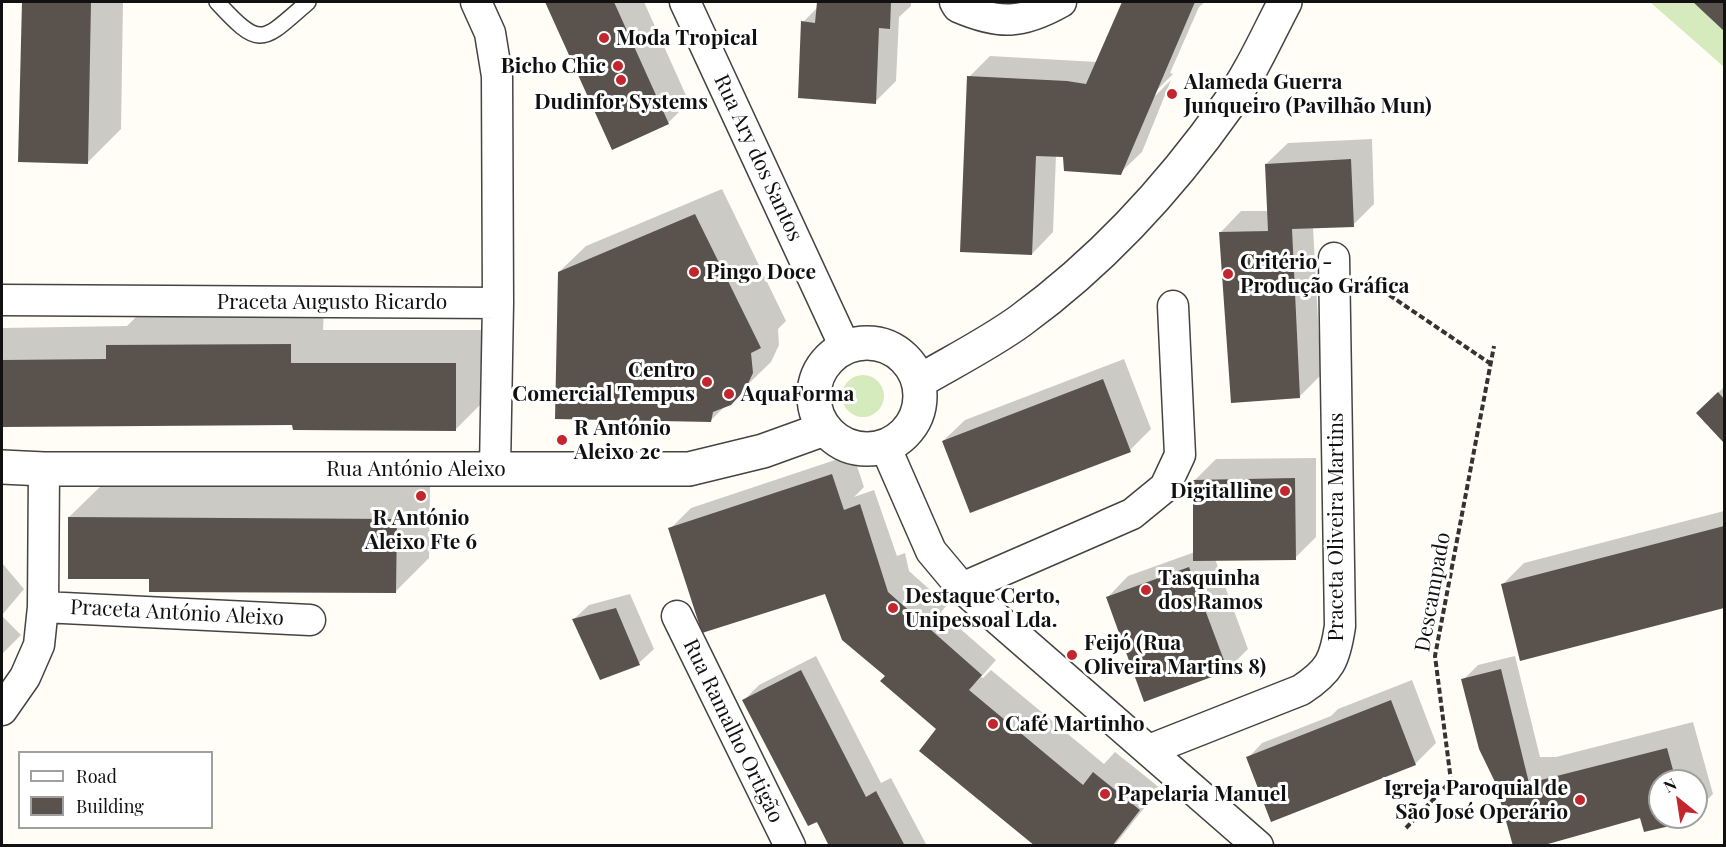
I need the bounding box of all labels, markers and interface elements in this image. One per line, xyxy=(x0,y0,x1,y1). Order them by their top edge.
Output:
place label: Moda Tropical xyxy=(616,25,758,51)
marker: Moda Tropical xyxy=(597,31,611,45)
place label: Bicho Chic xyxy=(501,53,606,79)
marker: Bicho Chic xyxy=(611,59,625,73)
place label: Alameda Guerra Junqueiro (Pavilhão Mun) xyxy=(1184,69,1432,119)
street label: Rua Ary dos Santos xyxy=(708,71,808,245)
marker: Dudinfor Systems xyxy=(614,73,628,87)
marker: Alameda Guerra Junqueiro (Pavilhão Mun) xyxy=(1165,87,1179,101)
place label: Dudinfor Systems xyxy=(534,89,708,115)
place label: Critério - Produção Gráfica xyxy=(1240,249,1409,299)
place label: Pingo Doce xyxy=(706,259,816,285)
marker: Pingo Doce xyxy=(687,265,701,279)
marker: Critério - Produção Gráfica xyxy=(1221,267,1235,281)
street label: Praceta Augusto Ricardo xyxy=(217,289,447,315)
place label: Centro Comercial Tempus xyxy=(512,357,695,407)
marker: Centro Comercial Tempus xyxy=(700,375,714,389)
place label: AquaForma xyxy=(741,381,854,407)
marker: AquaForma xyxy=(722,387,736,401)
street label: Praceta Oliveira Martins xyxy=(1323,413,1349,641)
place label: R António Aleixo 2c xyxy=(574,415,671,465)
marker: R António Aleixo 2c xyxy=(555,433,569,447)
street label: Rua António Aleixo xyxy=(326,456,506,482)
place label: Digitalline xyxy=(1170,478,1273,504)
marker: Digitalline xyxy=(1278,484,1292,498)
marker: R António Aleixo Fte 6 xyxy=(414,489,428,503)
place label: R António Aleixo Fte 6 xyxy=(365,505,477,555)
street label: Descampado xyxy=(1410,530,1456,654)
place label: Tasquinha dos Ramos xyxy=(1158,565,1263,615)
place label: Destaque Certo, Unipessoal Lda. xyxy=(905,583,1060,633)
marker: Tasquinha dos Ramos xyxy=(1139,583,1153,597)
street label: Praceta António Aleixo xyxy=(69,595,285,631)
marker: Destaque Certo, Unipessoal Lda. xyxy=(886,601,900,615)
place label: Feijó (Rua Oliveira Martins 8) xyxy=(1084,630,1266,680)
street label: Rua Ramalho Ortigão xyxy=(678,635,788,827)
marker: Feijó (Rua Oliveira Martins 8) xyxy=(1065,648,1079,662)
place label: Café Martinho xyxy=(1005,711,1145,737)
marker: Café Martinho xyxy=(986,717,1000,731)
legend xyxy=(18,751,213,829)
text: Road xyxy=(76,764,117,788)
north arrow xyxy=(1648,769,1708,829)
text: N xyxy=(1659,773,1680,797)
place label: Igreja Paroquial de São José Operário xyxy=(1384,775,1568,825)
place label: Papelaria Manuel xyxy=(1117,781,1287,807)
marker: Papelaria Manuel xyxy=(1098,787,1112,801)
marker: Igreja Paroquial de São José Operário xyxy=(1573,793,1587,807)
text: Building xyxy=(76,794,144,818)

